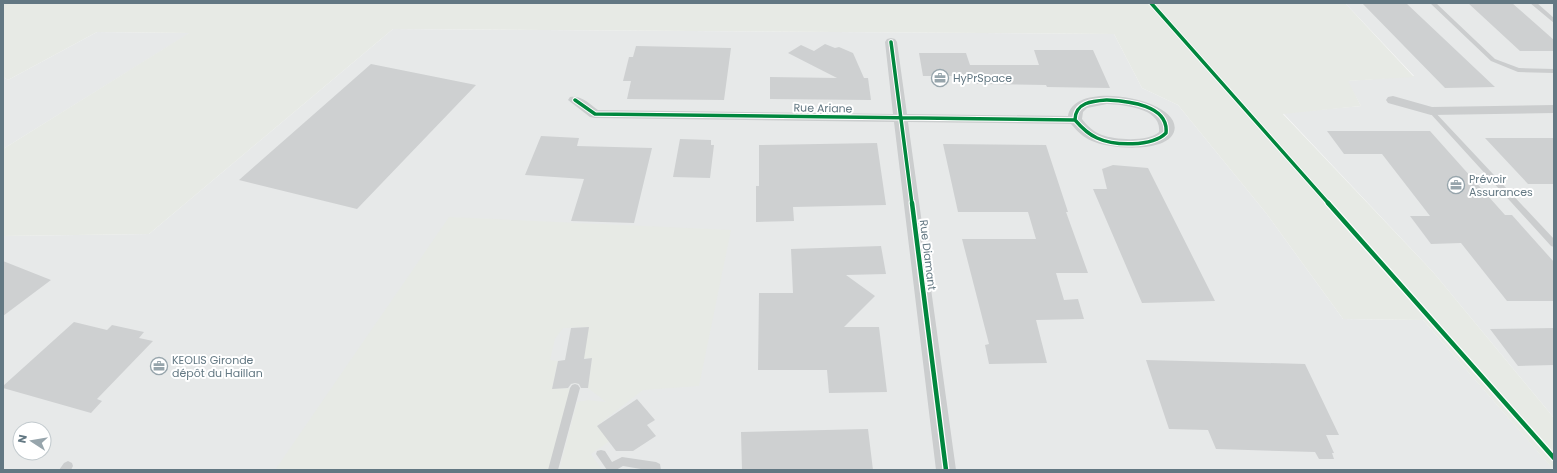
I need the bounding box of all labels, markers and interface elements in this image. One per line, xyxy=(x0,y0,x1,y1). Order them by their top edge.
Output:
office icon: HyPrSpace xyxy=(930,68,950,88)
place label: HyPrSpace xyxy=(953,70,1012,86)
street label: Rue Ariane xyxy=(793,99,853,117)
place label: Prévoir Assurances xyxy=(1469,171,1533,200)
office icon: Prévoir Assurances xyxy=(1446,175,1466,195)
street label: Rue Diamant xyxy=(916,219,940,291)
place label: KEOLIS Gironde dépôt du Haillan xyxy=(172,352,263,381)
office icon: KEOLIS Gironde dépôt du Haillan xyxy=(149,356,169,376)
north arrow xyxy=(12,421,52,461)
text: N xyxy=(14,433,31,445)

